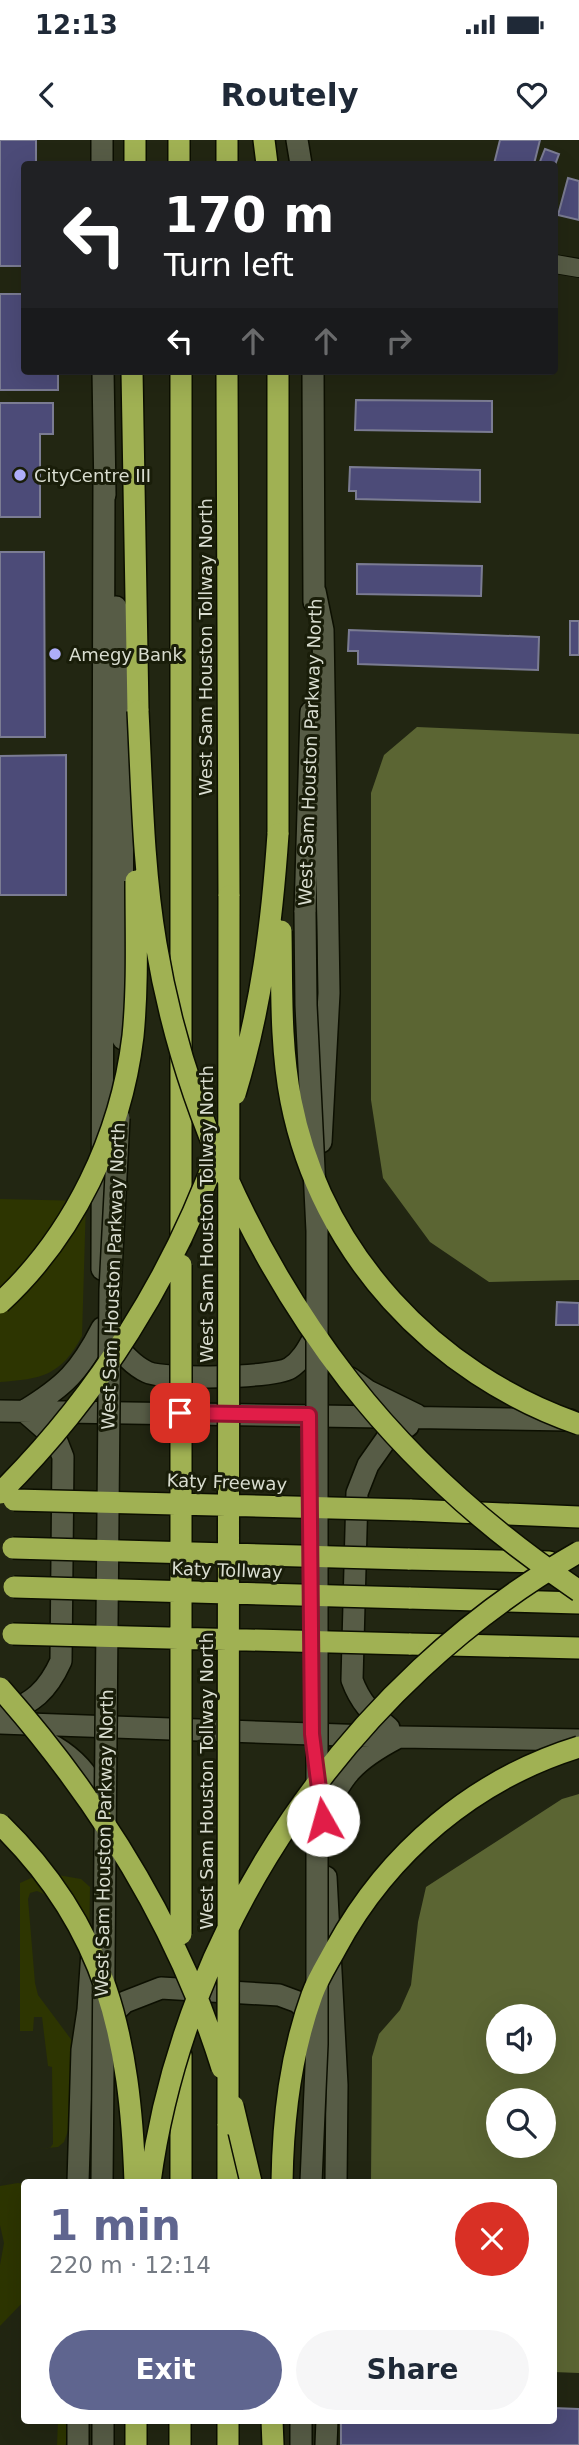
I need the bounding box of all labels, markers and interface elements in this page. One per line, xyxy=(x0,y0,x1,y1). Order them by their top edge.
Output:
text: 12:13 xyxy=(35,10,118,40)
icon: back xyxy=(28,76,66,114)
text: Routely xyxy=(220,76,359,114)
icon: heart xyxy=(513,76,551,114)
text: 170 m xyxy=(164,187,334,244)
icon: left xyxy=(49,189,140,280)
text: Turn left xyxy=(164,246,294,284)
icon: left xyxy=(161,322,199,360)
icon: ahead xyxy=(234,322,272,360)
icon: ahead xyxy=(307,322,345,360)
icon: right xyxy=(380,322,418,360)
place label: CityCentre III xyxy=(34,465,151,486)
marker: CityCentre III xyxy=(12,467,28,483)
street label: West Sam Houston Tollway North xyxy=(195,498,216,796)
street label: West Sam Houston Parkway North xyxy=(294,598,326,906)
place label: Amegy Bank xyxy=(69,644,184,665)
marker: Amegy Bank xyxy=(47,646,63,662)
street label: West Sam Houston Tollway North xyxy=(196,1065,217,1363)
street label: West Sam Houston Parkway North xyxy=(97,1122,129,1430)
pin xyxy=(150,1383,210,1443)
icon: arrive xyxy=(161,1394,199,1432)
street label: Katy Freeway xyxy=(166,1469,288,1495)
street label: Katy Tollway xyxy=(171,1558,283,1582)
street label: West Sam Houston Tollway North xyxy=(196,1632,217,1930)
street label: West Sam Houston Parkway North xyxy=(91,1689,117,1997)
position arrow xyxy=(286,1783,360,1857)
map controls xyxy=(486,2004,556,2158)
button: sound xyxy=(486,2004,556,2074)
button: search xyxy=(486,2088,556,2158)
text: 1 min xyxy=(49,2201,181,2250)
button: close xyxy=(455,2202,529,2276)
text: 220 m · 12:14 xyxy=(49,2252,211,2278)
button: Exit xyxy=(49,2330,282,2410)
button: Share xyxy=(296,2330,529,2410)

